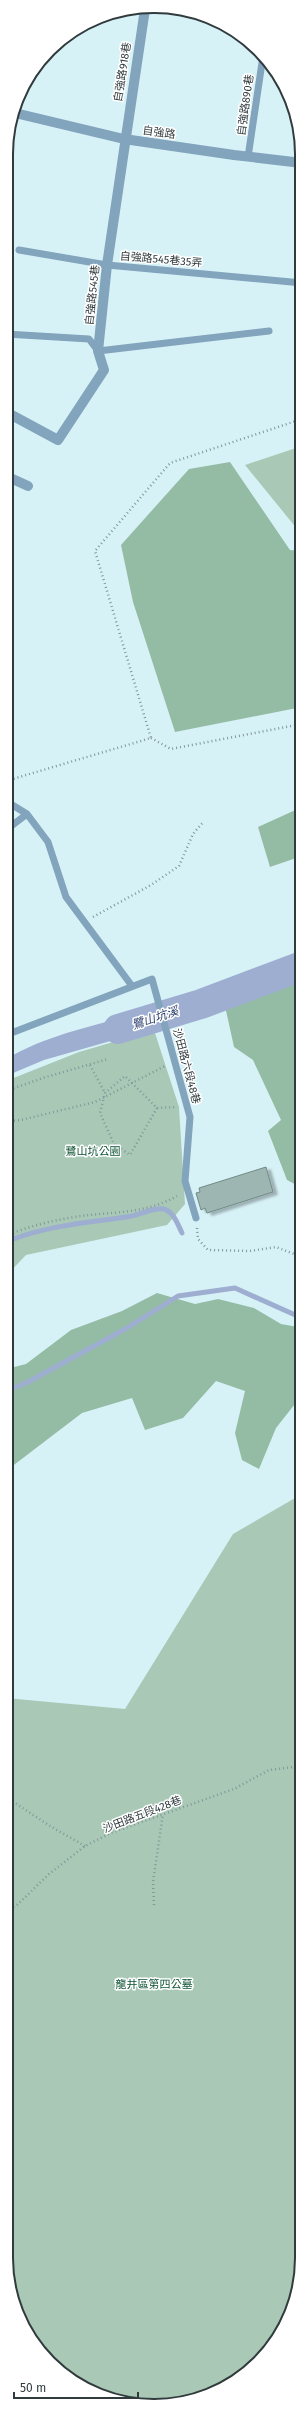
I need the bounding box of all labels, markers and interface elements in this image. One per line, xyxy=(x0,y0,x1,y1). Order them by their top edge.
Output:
street label: 自強路918巷 xyxy=(111,41,134,103)
street label: 自強路890巷 xyxy=(235,74,256,137)
street label: 自強路 xyxy=(142,124,176,141)
street label: 自強路545巷35弄 xyxy=(119,249,203,270)
street label: 自強路545巷 xyxy=(83,264,102,326)
water label: 鷺山坑溪 xyxy=(130,1003,182,1032)
street label: 沙田路六段48巷 xyxy=(170,1027,203,1105)
park label: 鷺山坑公園 xyxy=(66,1145,121,1158)
street label: 沙田路五段428巷 xyxy=(101,1794,183,1835)
park label: 龍井區第四公墓 xyxy=(116,1978,193,1991)
scale bar xyxy=(14,2374,138,2400)
text: 50 m xyxy=(20,2381,46,2395)

